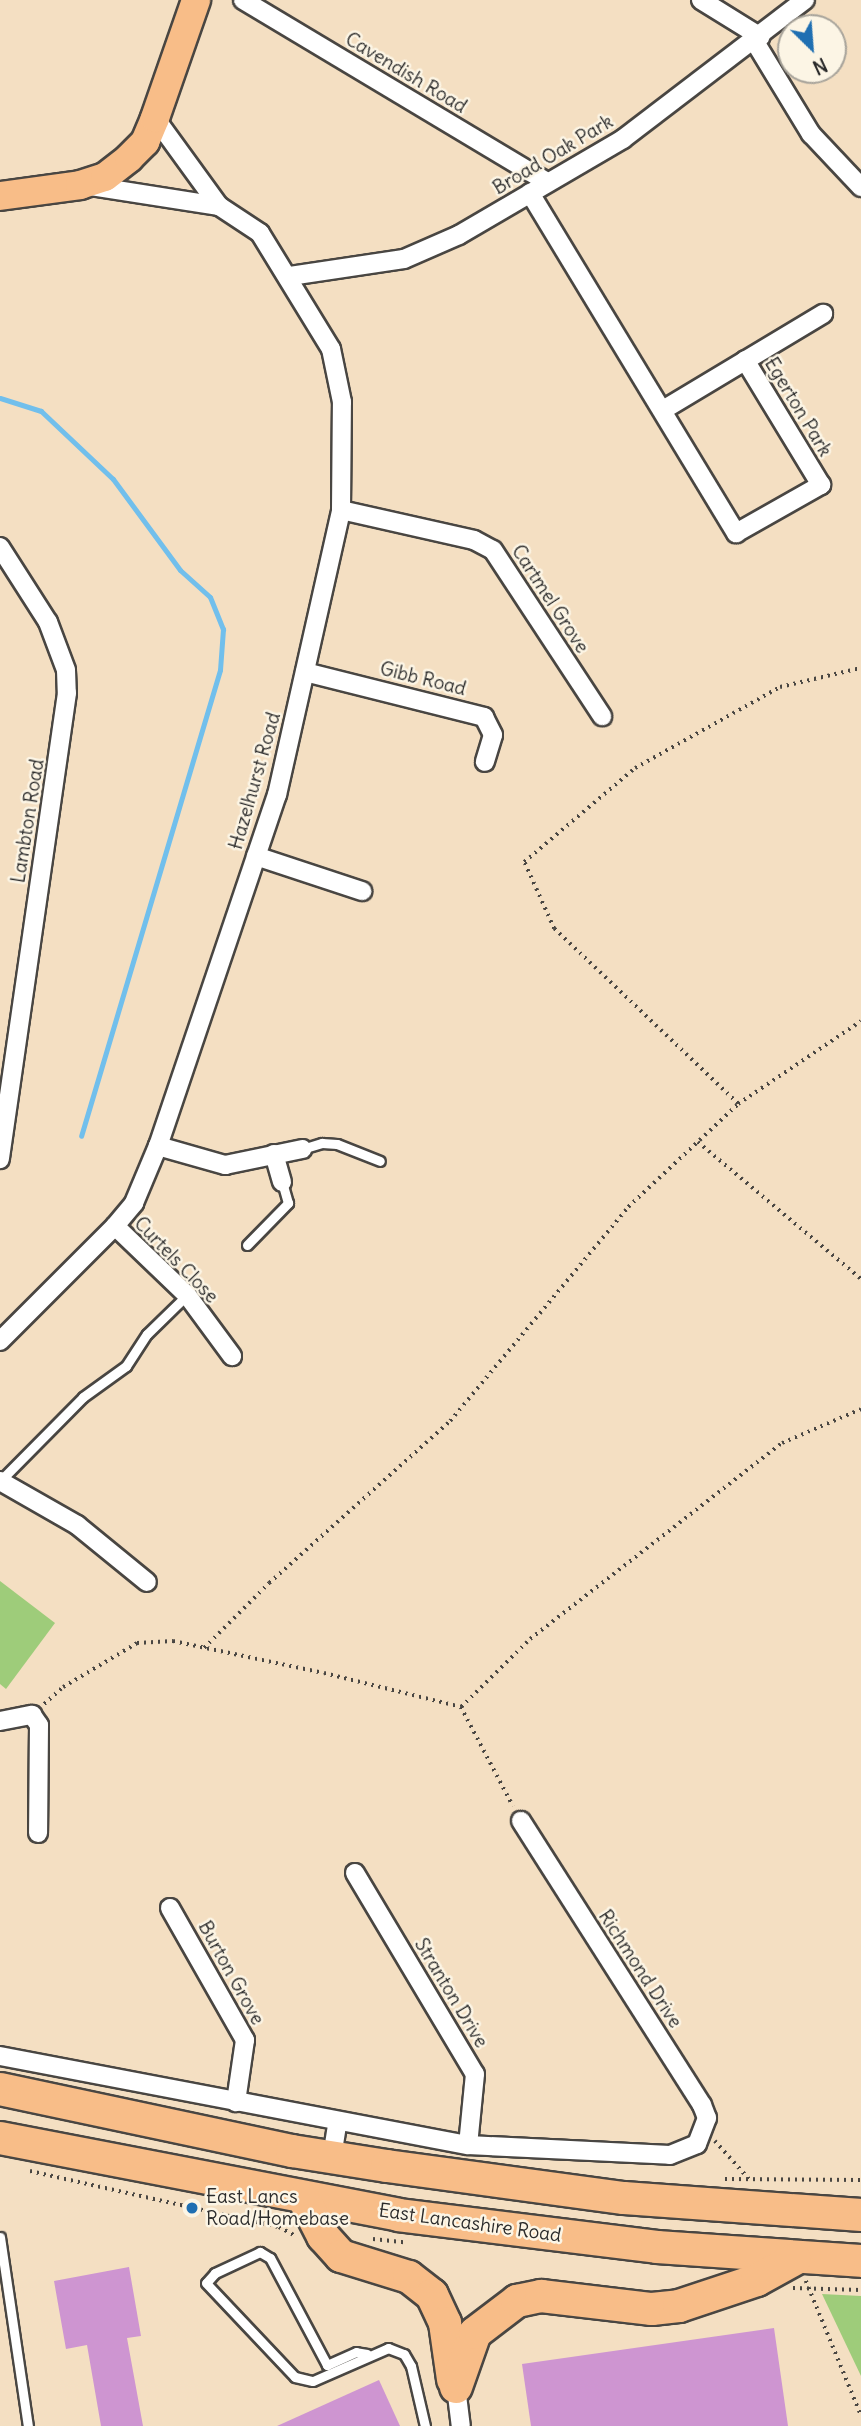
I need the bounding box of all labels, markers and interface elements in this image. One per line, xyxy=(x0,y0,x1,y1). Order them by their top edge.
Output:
north arrow xyxy=(777,14,847,84)
street label: Cavendish Road xyxy=(341,28,471,118)
text: N xyxy=(809,53,831,80)
street label: Broad Oak Park xyxy=(489,110,617,200)
street label: Egerton Park xyxy=(760,353,836,461)
street label: Cartmel Grove xyxy=(507,541,593,657)
street label: Gibb Road xyxy=(378,657,468,701)
street label: Hazelhurst Road xyxy=(225,710,285,852)
street label: Lambton Road xyxy=(7,757,49,885)
street label: Curtels Close xyxy=(129,1212,223,1308)
street label: Richmond Drive xyxy=(593,1906,687,2032)
street label: Burton Grove xyxy=(193,1917,269,2029)
street label: Stranton Drive xyxy=(409,1934,493,2052)
place label: East Lancs Road/Homebase xyxy=(206,2186,349,2230)
street label: East Lancashire Road xyxy=(377,2199,563,2247)
marker: East Lancs Road/Homebase xyxy=(184,2200,200,2216)

